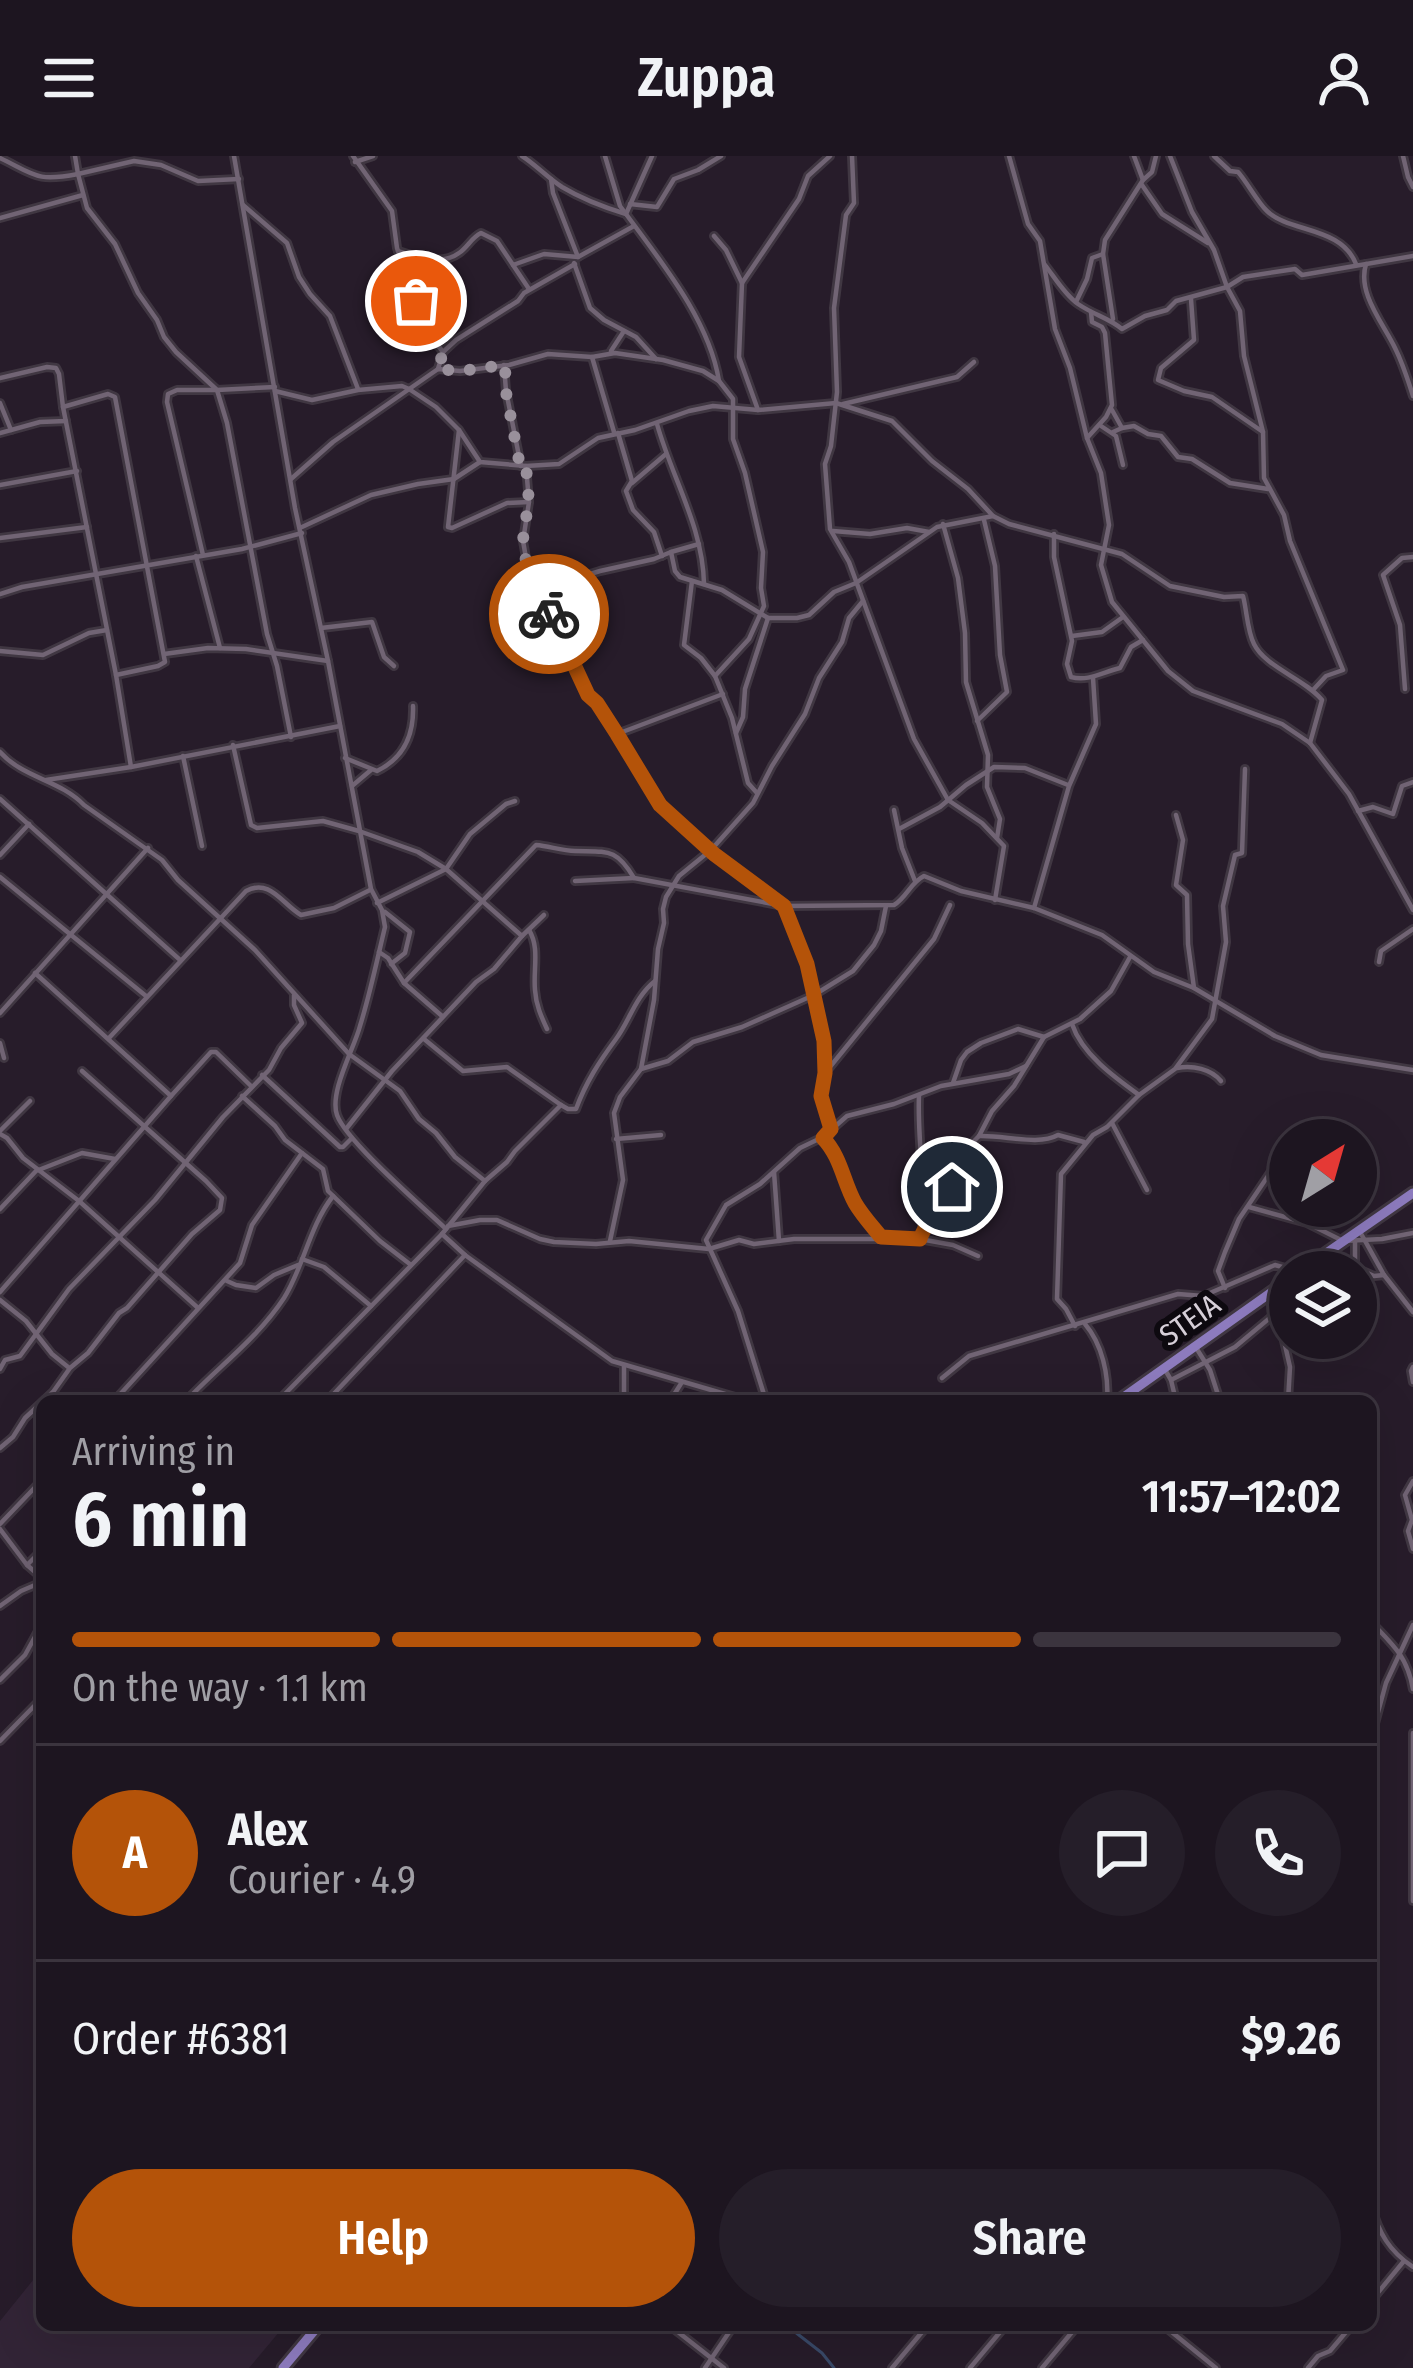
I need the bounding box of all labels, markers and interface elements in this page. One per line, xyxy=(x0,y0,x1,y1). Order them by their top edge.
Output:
icon: menu xyxy=(36,45,102,111)
icon: person xyxy=(1311,45,1377,111)
text: Zuppa xyxy=(637,46,776,110)
pin xyxy=(365,250,467,352)
icon: bag xyxy=(383,268,449,334)
courier xyxy=(489,554,609,674)
icon: bike xyxy=(516,581,582,647)
north arrow xyxy=(1269,1119,1377,1227)
map controls xyxy=(1269,1119,1377,1359)
pin xyxy=(901,1136,1003,1238)
icon: home xyxy=(919,1154,985,1220)
button: layers xyxy=(1269,1251,1377,1359)
street label: STEIA xyxy=(1153,1286,1227,1354)
text: Arriving in xyxy=(72,1429,235,1475)
text: 11:57–12:02 xyxy=(1142,1470,1341,1524)
text: 6 min xyxy=(72,1473,250,1567)
text: On the way · 1.1 km xyxy=(72,1665,368,1711)
button: chat xyxy=(1059,1790,1185,1916)
button: phone xyxy=(1215,1790,1341,1916)
text: Alex xyxy=(228,1803,308,1857)
text: A xyxy=(123,1826,147,1880)
text: Courier · 4.9 xyxy=(228,1857,416,1903)
text: Order #6381 xyxy=(72,2012,290,2066)
text: $9.26 xyxy=(1241,2012,1341,2066)
button: Help xyxy=(72,2169,695,2307)
button: Share xyxy=(719,2169,1341,2307)

